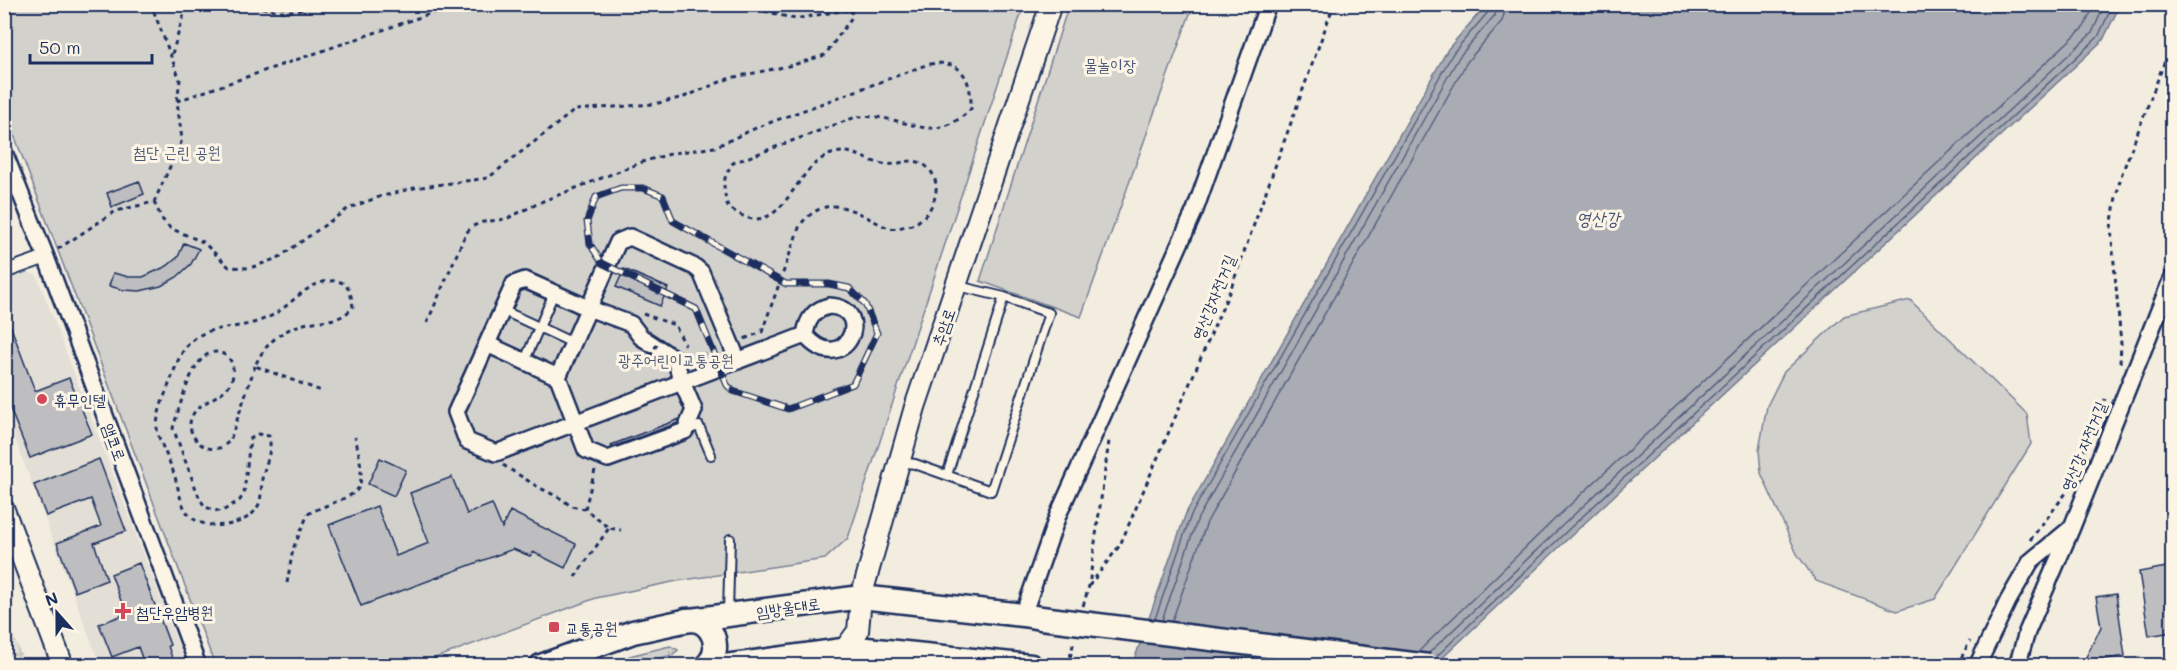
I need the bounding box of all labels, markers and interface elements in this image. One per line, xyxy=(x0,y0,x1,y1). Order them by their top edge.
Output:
scale bar xyxy=(30,27,152,65)
text: 50 m xyxy=(39,35,81,59)
park label: 물놀이장 xyxy=(1084,54,1136,75)
park label: 첨단 근린 공원 xyxy=(133,141,221,162)
water label: 영산강 xyxy=(1576,206,1622,230)
street label: 영산강자전거길 xyxy=(1186,251,1240,343)
street label: 추암로 xyxy=(927,305,959,349)
park label: 광주어린이교통공원 xyxy=(618,349,734,370)
place label: 휴무인텔 xyxy=(54,389,106,410)
marker: 휴무인텔 xyxy=(35,392,49,406)
street label: 영산강 자전거길 xyxy=(2055,398,2111,494)
street label: 앰코로 xyxy=(99,420,131,464)
north arrow xyxy=(27,583,87,643)
text: N xyxy=(42,587,61,611)
street label: 임방울대로 xyxy=(755,592,821,622)
place label: 첨단우암병원 xyxy=(136,601,213,622)
marker: 첨단우암병원 xyxy=(114,602,132,620)
place label: 교통공원 xyxy=(566,617,618,638)
marker: 교통공원 xyxy=(547,620,561,634)

